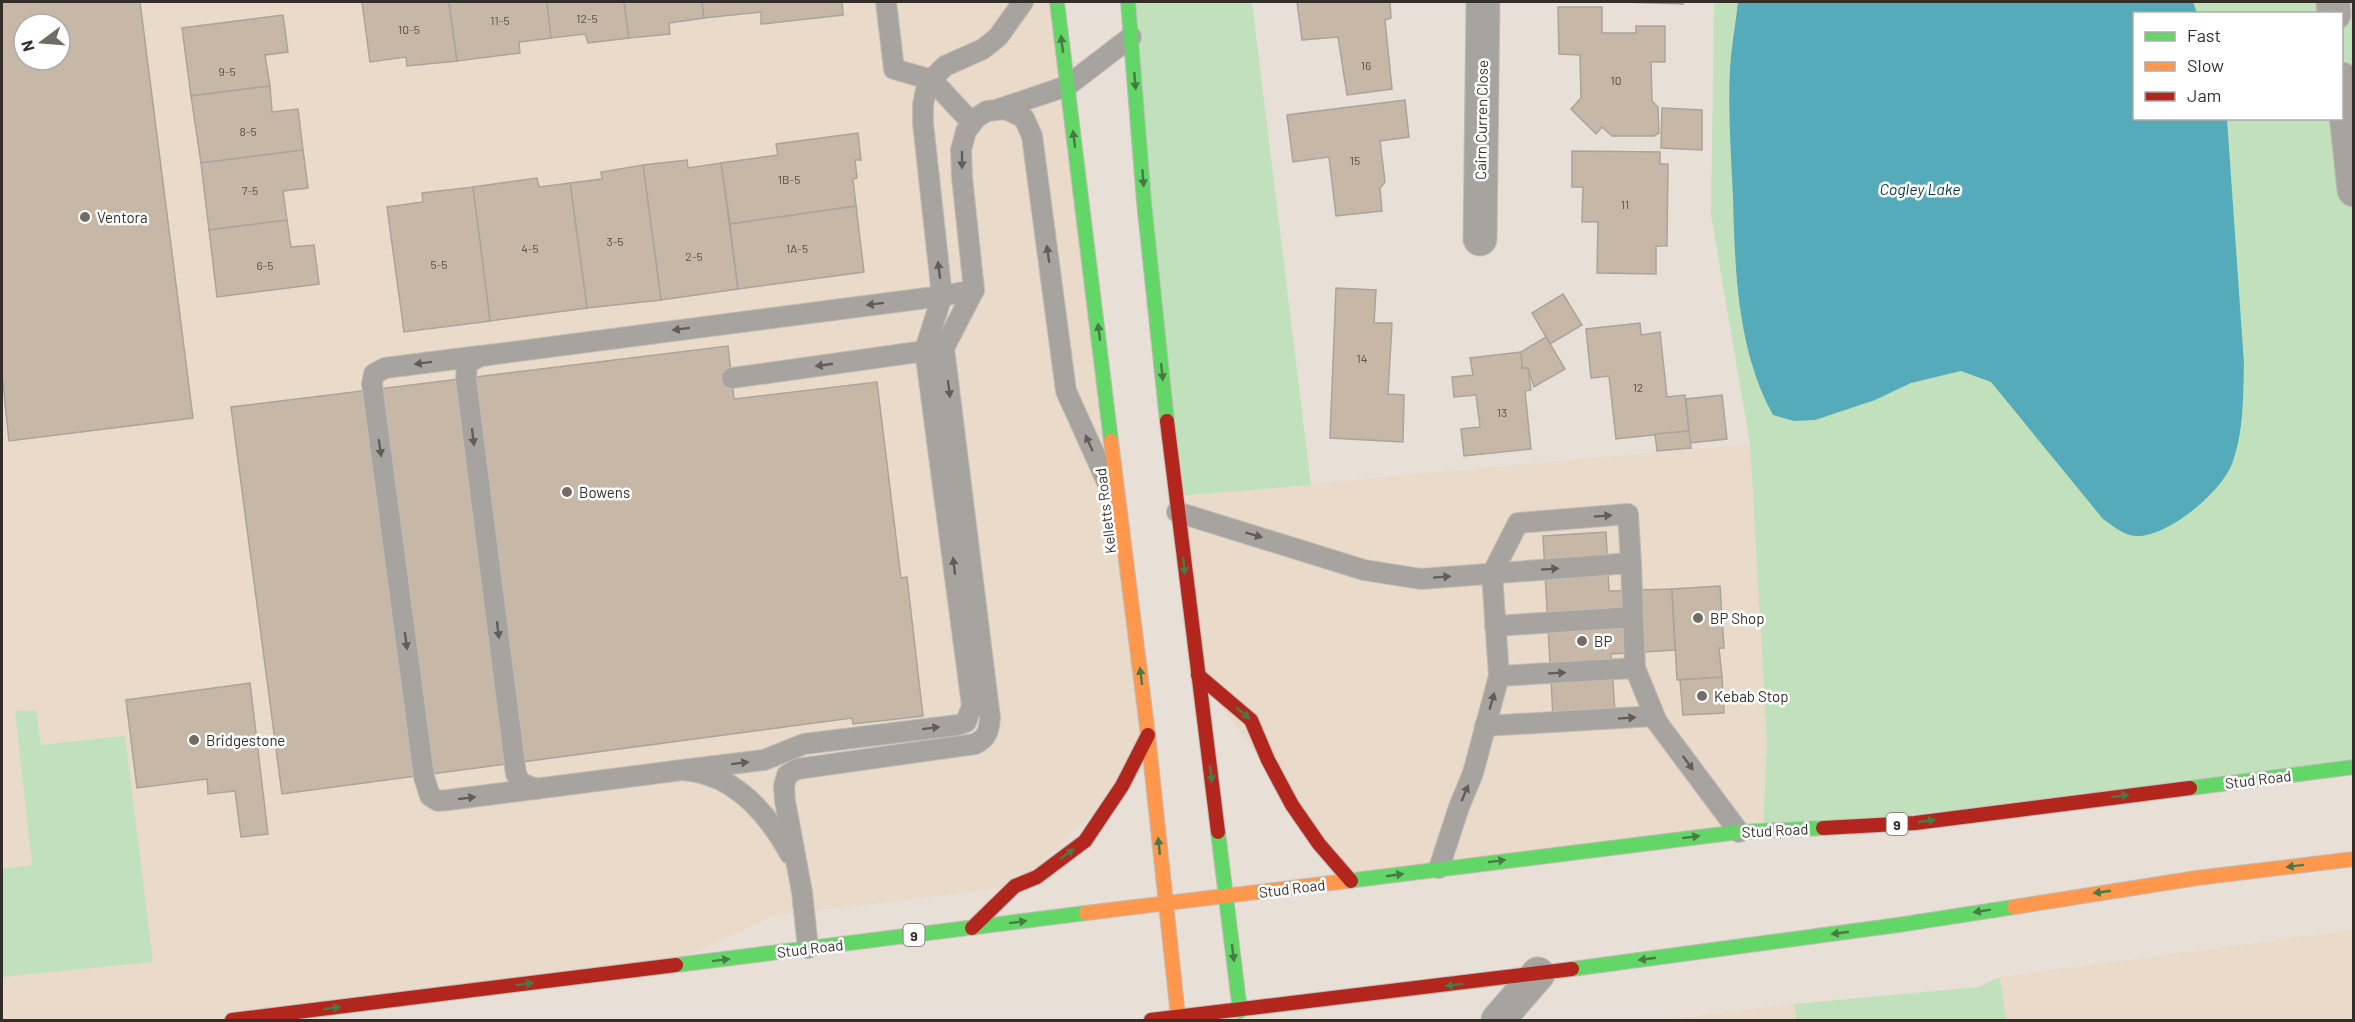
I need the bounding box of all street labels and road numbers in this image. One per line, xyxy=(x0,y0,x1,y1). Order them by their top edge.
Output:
street label: Cairn Curren Close xyxy=(1471,60,1491,180)
street label: Kelletts Road xyxy=(1091,467,1119,555)
street label: Stud Road xyxy=(2224,766,2292,792)
road number: 9 xyxy=(1886,813,1908,835)
street label: Stud Road xyxy=(1741,819,1809,841)
street label: Stud Road xyxy=(1258,875,1326,901)
road number: 9 xyxy=(904,924,924,946)
street label: Stud Road xyxy=(776,935,844,961)

